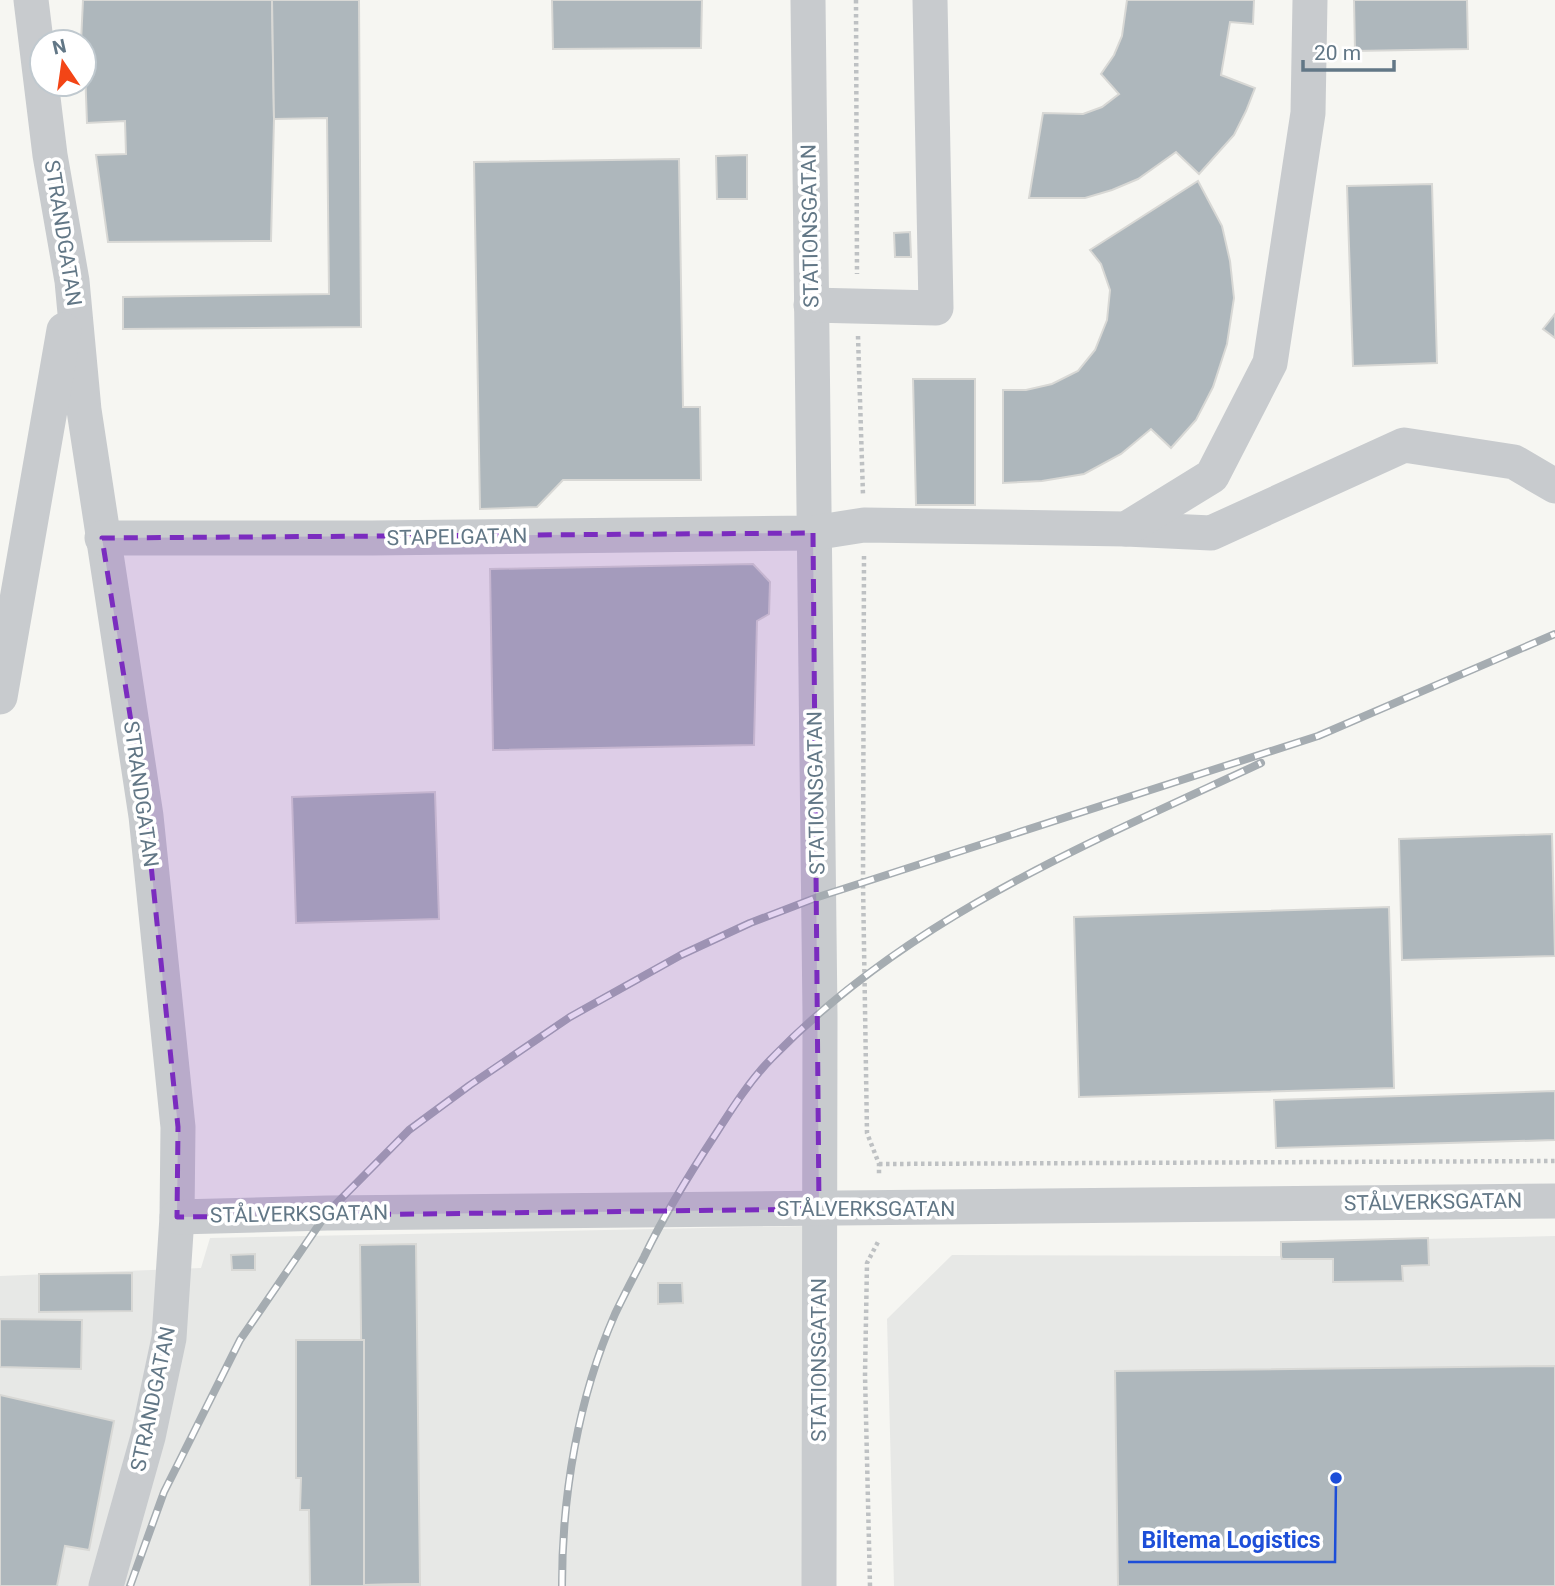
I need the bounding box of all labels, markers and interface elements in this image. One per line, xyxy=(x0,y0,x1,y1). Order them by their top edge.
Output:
north arrow xyxy=(28,28,98,98)
scale bar xyxy=(1303,28,1394,72)
text: N xyxy=(50,34,68,60)
text: 20 m xyxy=(1314,41,1361,65)
street label: STATIONSGATAN xyxy=(797,144,823,308)
street label: STRANDGATAN xyxy=(40,158,86,308)
street label: STAPELGATAN xyxy=(386,524,528,550)
street label: STATIONSGATAN xyxy=(803,711,829,875)
street label: STRANDGATAN xyxy=(119,719,163,869)
street label: STÅLVERKSGATAN xyxy=(1344,1188,1522,1216)
street label: STÅLVERKSGATAN xyxy=(777,1197,955,1221)
street label: STÅLVERKSGATAN xyxy=(210,1200,388,1228)
street label: STATIONSGATAN xyxy=(807,1278,831,1442)
street label: STRANDGATAN xyxy=(126,1324,180,1474)
callout: Biltema Logistics xyxy=(1128,1518,1335,1562)
text: Biltema Logistics xyxy=(1141,1527,1321,1554)

